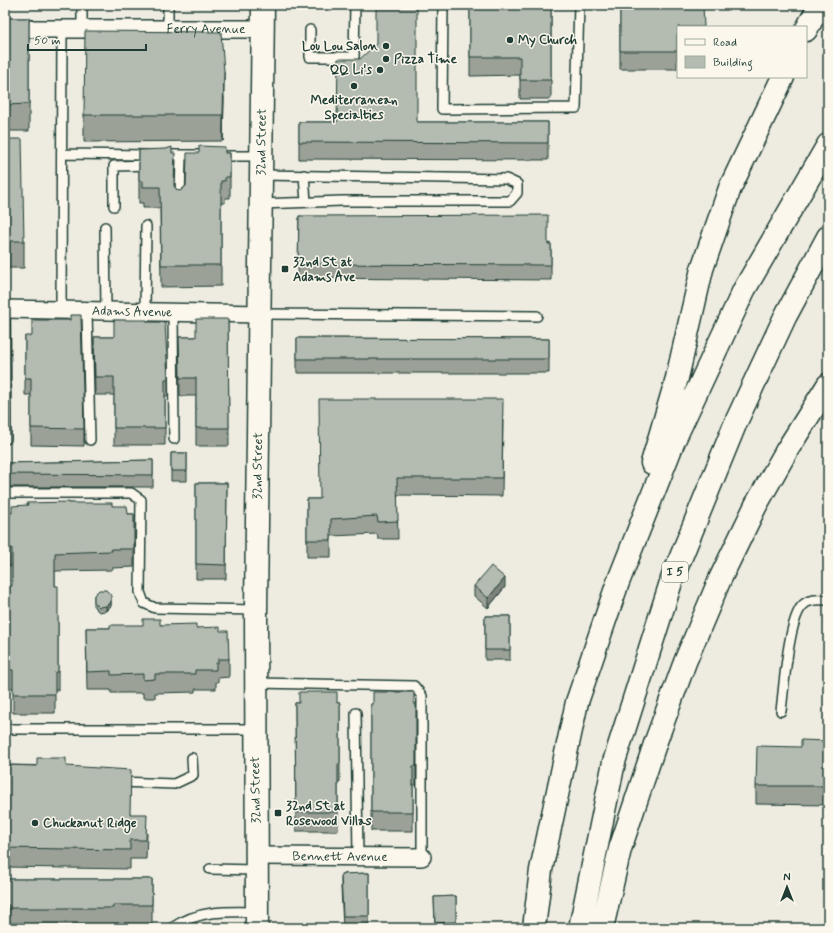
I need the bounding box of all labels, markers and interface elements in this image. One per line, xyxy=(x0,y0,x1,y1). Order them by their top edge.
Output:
street label: Ferry Avenue xyxy=(167,21,245,38)
scale bar xyxy=(28,26,146,52)
legend xyxy=(677,26,807,78)
place label: My Church xyxy=(518,32,577,49)
text: 50 m xyxy=(34,33,61,49)
marker: My Church xyxy=(505,35,515,45)
text: Road xyxy=(713,35,737,51)
place label: Lou Lou Salon xyxy=(302,38,379,55)
marker: Lou Lou Salon xyxy=(381,41,391,51)
place label: Pizza Time xyxy=(394,51,458,68)
marker: Pizza Time xyxy=(381,54,391,64)
text: Building xyxy=(713,55,753,72)
place label: QQ Li's xyxy=(330,62,372,79)
marker: QQ Li's xyxy=(375,65,385,75)
marker: Mediterranean Specialties xyxy=(349,81,359,91)
place label: Mediterranean Specialties xyxy=(310,92,398,124)
street label: 32nd Street xyxy=(253,108,270,176)
place label: 32nd St at Adams Ave xyxy=(293,254,356,286)
marker: 32nd St at Adams Ave xyxy=(280,264,290,274)
street label: Adams Avenue xyxy=(92,302,172,321)
street label: 32nd Street xyxy=(249,432,267,500)
road number: I 5 xyxy=(662,562,688,582)
street label: 32nd Street xyxy=(247,756,265,824)
place label: 32nd St at Rosewood Villas xyxy=(286,798,372,830)
marker: 32nd St at Rosewood Villas xyxy=(273,808,283,818)
place label: Chuckanut Ridge xyxy=(43,815,137,834)
marker: Chuckanut Ridge xyxy=(30,818,40,828)
street label: Bennett Avenue xyxy=(292,848,388,865)
north arrow xyxy=(767,867,807,907)
text: N xyxy=(783,871,791,885)

